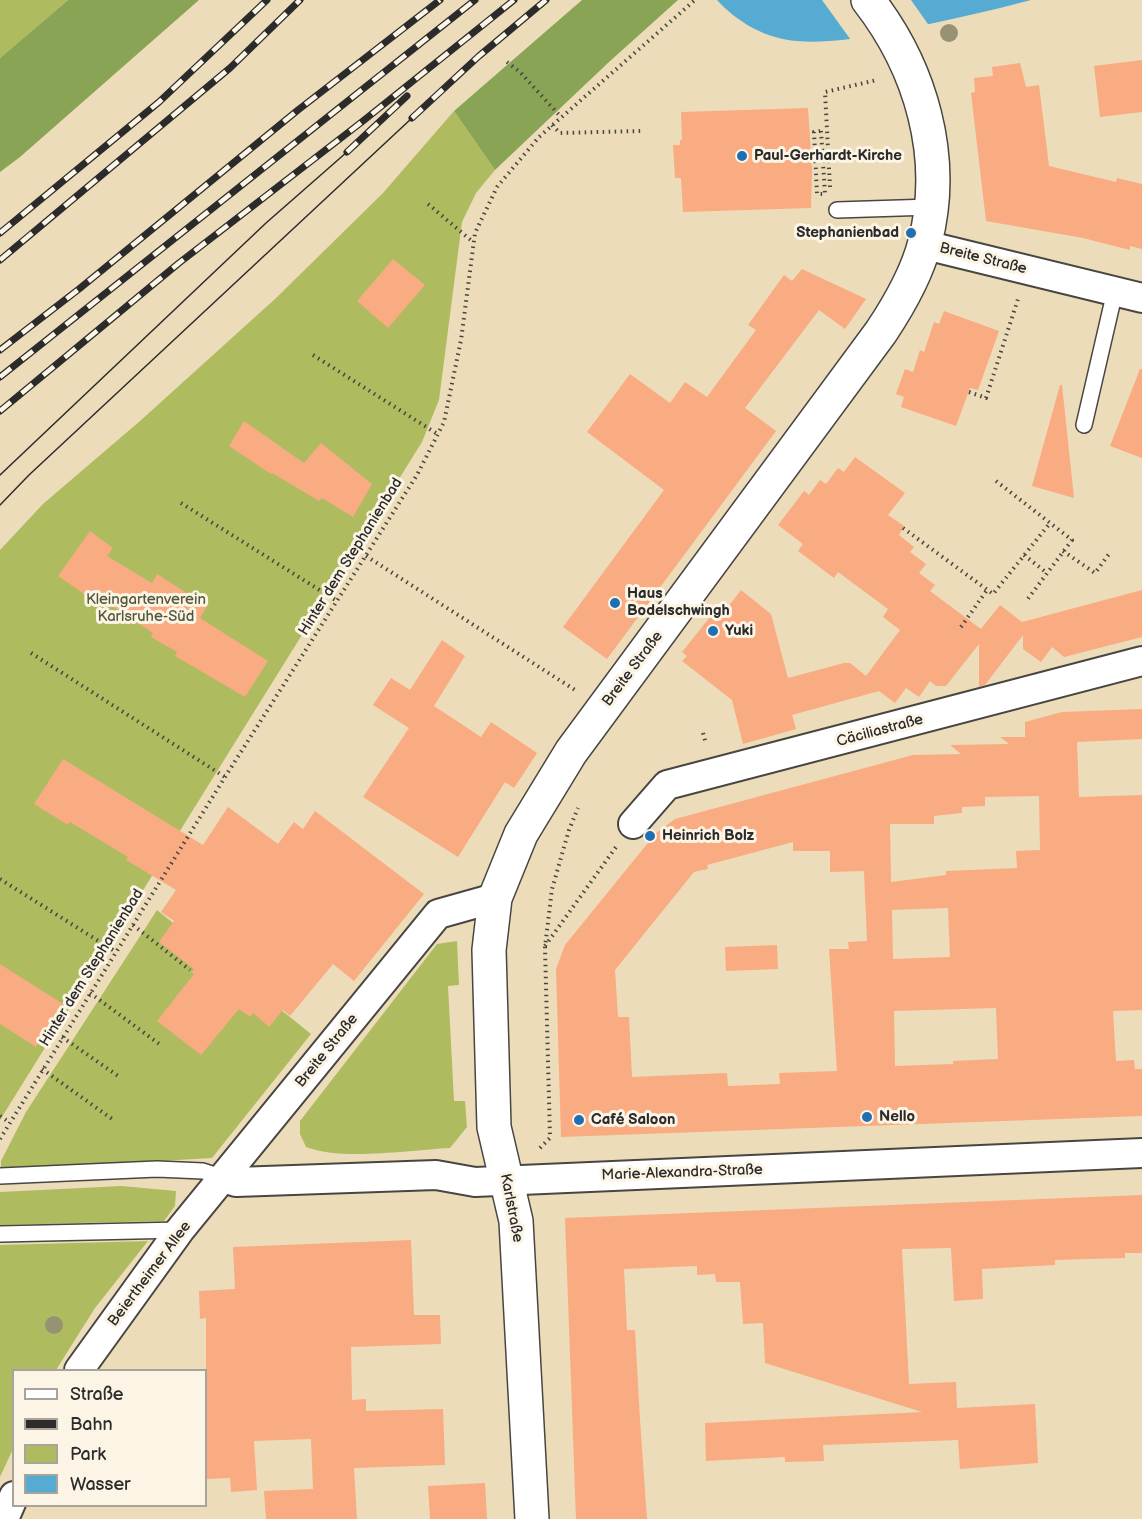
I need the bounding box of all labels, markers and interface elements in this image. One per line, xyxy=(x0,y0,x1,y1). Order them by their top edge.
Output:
place label: Paul-Gerhardt-Kirche xyxy=(754,147,902,165)
marker: Paul-Gerhardt-Kirche xyxy=(735,149,749,163)
place label: Stephanienbad xyxy=(796,224,899,242)
marker: Stephanienbad xyxy=(904,226,918,240)
street label: Breite Straße xyxy=(937,239,1029,279)
street label: Hinter dem Stephanienbad xyxy=(295,475,407,639)
place label: Haus Bodelschwingh xyxy=(627,585,730,620)
park label: Kleingartenverein Karlsruhe-Süd xyxy=(86,591,206,626)
marker: Haus Bodelschwingh xyxy=(608,596,622,610)
place label: Yuki xyxy=(725,622,753,640)
marker: Yuki xyxy=(706,624,720,638)
street label: Breite Straße xyxy=(599,628,667,710)
street label: Cäciliastraße xyxy=(835,711,925,751)
place label: Heinrich Bolz xyxy=(662,827,754,845)
marker: Heinrich Bolz xyxy=(643,829,657,843)
street label: Hinter dem Stephanienbad xyxy=(36,886,148,1050)
street label: Breite Straße xyxy=(292,1011,362,1091)
place label: Nello xyxy=(879,1108,915,1126)
marker: Nello xyxy=(860,1110,874,1124)
place label: Café Saloon xyxy=(591,1111,675,1129)
marker: Café Saloon xyxy=(572,1113,586,1127)
street label: Marie-Alexandra-Straße xyxy=(601,1161,763,1185)
street label: Karlstraße xyxy=(496,1172,526,1244)
street label: Beiertheimer Allee xyxy=(105,1218,195,1330)
legend xyxy=(12,1369,207,1507)
text: Straße xyxy=(70,1384,123,1405)
text: Bahn xyxy=(70,1414,113,1435)
text: Park xyxy=(70,1444,106,1465)
text: Wasser xyxy=(70,1474,131,1495)

